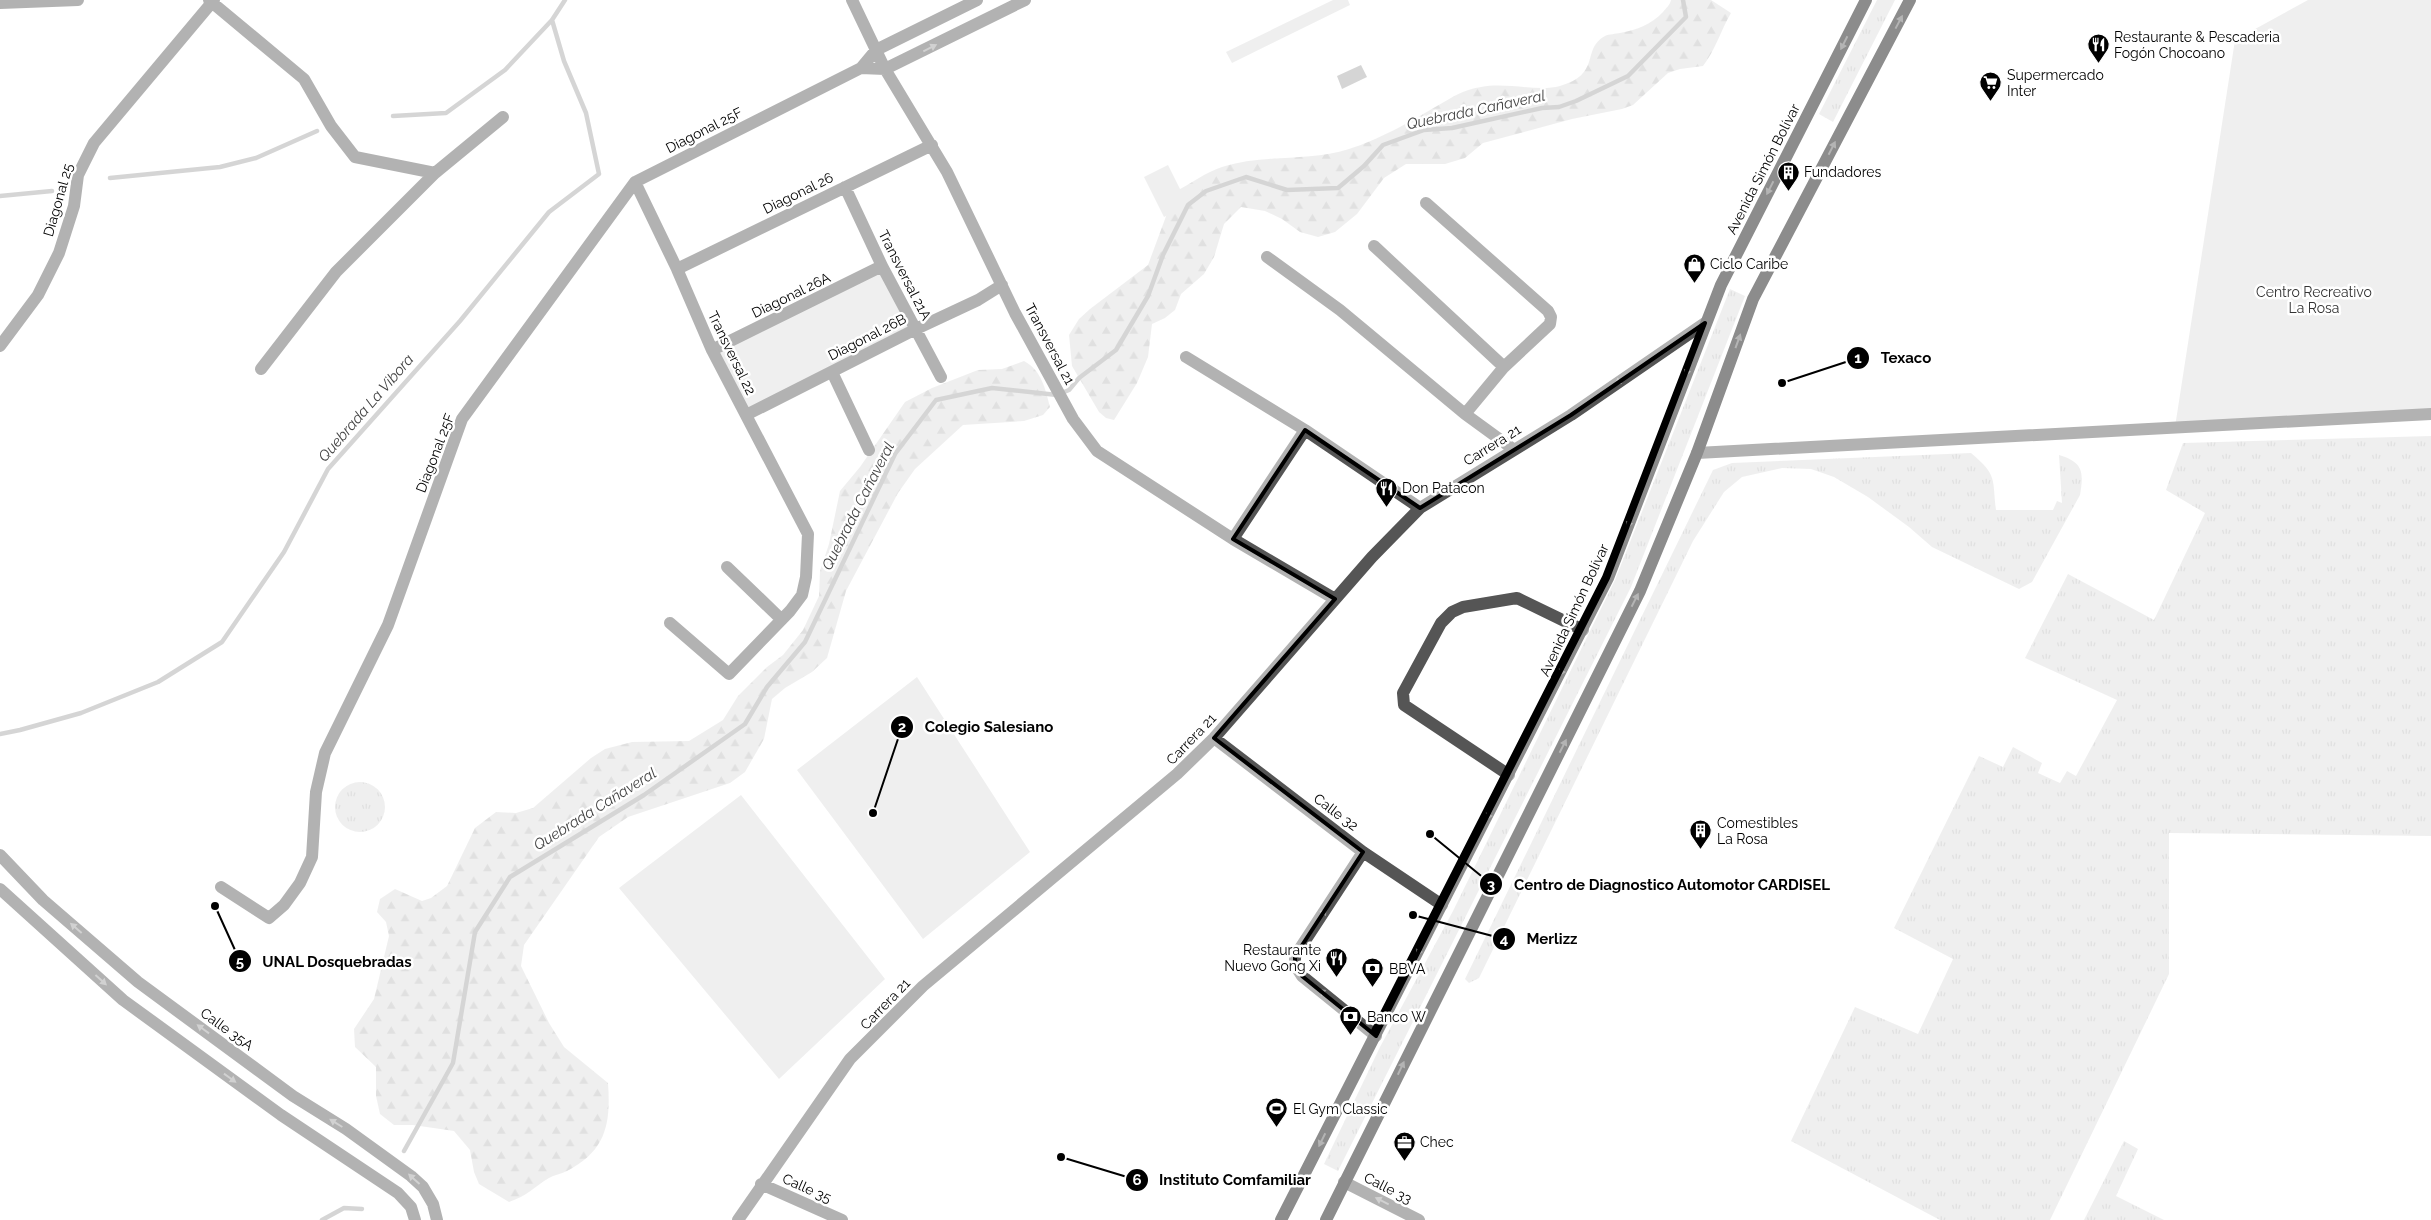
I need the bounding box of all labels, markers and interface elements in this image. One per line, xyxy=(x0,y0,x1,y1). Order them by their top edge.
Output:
one-way arrow xyxy=(1895,15,1903,30)
place label: Restaurante & Pescaderia Fogón Chocoano xyxy=(2114,29,2280,61)
restaurant icon: Restaurante & Pescaderia Fogón Chocoano xyxy=(2086,33,2110,64)
one-way arrow xyxy=(1840,36,1848,51)
one-way arrow xyxy=(923,44,937,52)
place label: Supermercado Inter xyxy=(2007,67,2104,99)
supermarket icon: Supermercado Inter xyxy=(1979,71,2003,102)
water label: Quebrada Cañaveral xyxy=(1405,87,1547,133)
street label: Avenida Simón Bolívar xyxy=(1723,101,1803,237)
street label: Diagonal 25F xyxy=(663,104,745,156)
one-way arrow xyxy=(1828,141,1836,155)
building icon: Fundadores xyxy=(1776,160,1800,191)
street label: Diagonal 25 xyxy=(40,161,76,238)
place label: Fundadores xyxy=(1804,164,1882,180)
street label: Diagonal 26 xyxy=(760,169,836,217)
one-way arrow xyxy=(1766,181,1774,195)
street label: Transversal 21A xyxy=(875,227,935,323)
shop icon: Ciclo Caribe xyxy=(1682,252,1706,283)
place label: Ciclo Caribe xyxy=(1710,256,1788,272)
street label: Diagonal 26A xyxy=(749,269,833,321)
park label: Centro Recreativo La Rosa xyxy=(2256,284,2372,316)
street label: Transversal 21 xyxy=(1022,301,1078,387)
street label: Transversal 22 xyxy=(705,309,759,397)
street label: Diagonal 26B xyxy=(825,310,909,364)
one-way arrow xyxy=(1734,333,1742,348)
callout: Texaco xyxy=(1846,343,1941,373)
text: 1 xyxy=(1854,349,1862,367)
text: Texaco xyxy=(1881,349,1931,367)
water label: Quebrada La Vibora xyxy=(314,351,418,465)
one-way arrow xyxy=(1683,361,1691,376)
one-way arrow xyxy=(1615,375,1628,385)
street label: Diagonal 25F xyxy=(413,411,457,495)
street label: Carrera 21 xyxy=(1460,421,1524,469)
water label: Quebrada Cañaveral xyxy=(818,439,898,573)
restaurant icon: Don Patacon xyxy=(1374,476,1398,507)
place label: Don Patacon xyxy=(1402,480,1485,496)
one-way arrow xyxy=(1626,513,1633,528)
street label: Avenida Simón Bolívar xyxy=(1536,541,1612,679)
one-way arrow xyxy=(1632,593,1640,607)
one-way arrow xyxy=(1559,661,1567,676)
street label: Carrera 21 xyxy=(1163,710,1219,768)
callout: Colegio Salesiano xyxy=(890,712,1064,742)
text: 2 xyxy=(898,718,906,736)
text: Colegio Salesiano xyxy=(925,718,1053,736)
one-way arrow xyxy=(1559,739,1567,753)
water label: Quebrada Cañaveral xyxy=(530,764,660,854)
street label: Calle 32 xyxy=(1311,790,1361,834)
one-way arrow xyxy=(1486,806,1494,821)
place label: Comestibles La Rosa xyxy=(1717,815,1798,847)
building icon: Comestibles La Rosa xyxy=(1689,819,1713,850)
callout: Centro de Diagnostico Automotor CARDISEL xyxy=(1478,869,1840,899)
text: 3 xyxy=(1487,876,1495,894)
text: Centro de Diagnostico Automotor CARDISEL xyxy=(1514,876,1830,894)
one-way arrow xyxy=(1317,909,1327,922)
one-way arrow xyxy=(71,922,83,934)
callout: Merlizz xyxy=(1491,924,1587,954)
text: 4 xyxy=(1500,930,1509,948)
text: Merlizz xyxy=(1526,930,1578,948)
place label: Restaurante Nuevo Gong Xi xyxy=(1224,942,1321,974)
one-way arrow xyxy=(1416,942,1424,956)
callout: UNAL Dosquebradas xyxy=(227,946,422,976)
restaurant icon: Restaurante Nuevo Gong Xi xyxy=(1325,946,1349,977)
text: 5 xyxy=(236,953,244,971)
text: UNAL Dosquebradas xyxy=(262,953,412,971)
bank icon: BBVA xyxy=(1361,957,1385,988)
place label: BBVA xyxy=(1389,961,1426,977)
one-way arrow xyxy=(95,974,107,986)
street label: Carrera 21 xyxy=(857,975,913,1033)
one-way arrow xyxy=(1319,989,1332,1000)
street label: Calle 35A xyxy=(198,1005,257,1054)
bank icon: Banco W xyxy=(1339,1005,1363,1036)
place label: Banco W xyxy=(1367,1009,1426,1025)
one-way arrow xyxy=(197,1024,210,1035)
one-way arrow xyxy=(1397,1061,1405,1075)
one-way arrow xyxy=(224,1073,237,1083)
sports icon: El Gym Classic xyxy=(1265,1097,1289,1128)
place label: El Gym Classic xyxy=(1293,1101,1388,1117)
one-way arrow xyxy=(329,1118,342,1127)
office icon: Chec xyxy=(1392,1130,1416,1161)
one-way arrow xyxy=(1318,1133,1326,1147)
place label: Chec xyxy=(1420,1134,1454,1150)
callout: Instituto Comfamiliar xyxy=(1124,1165,1321,1195)
street label: Calle 33 xyxy=(1361,1169,1415,1207)
street label: Calle 35 xyxy=(780,1170,834,1206)
text: 6 xyxy=(1132,1171,1142,1189)
text: Instituto Comfamiliar xyxy=(1159,1171,1311,1189)
one-way arrow xyxy=(408,1173,420,1185)
one-way arrow xyxy=(1374,1197,1389,1205)

